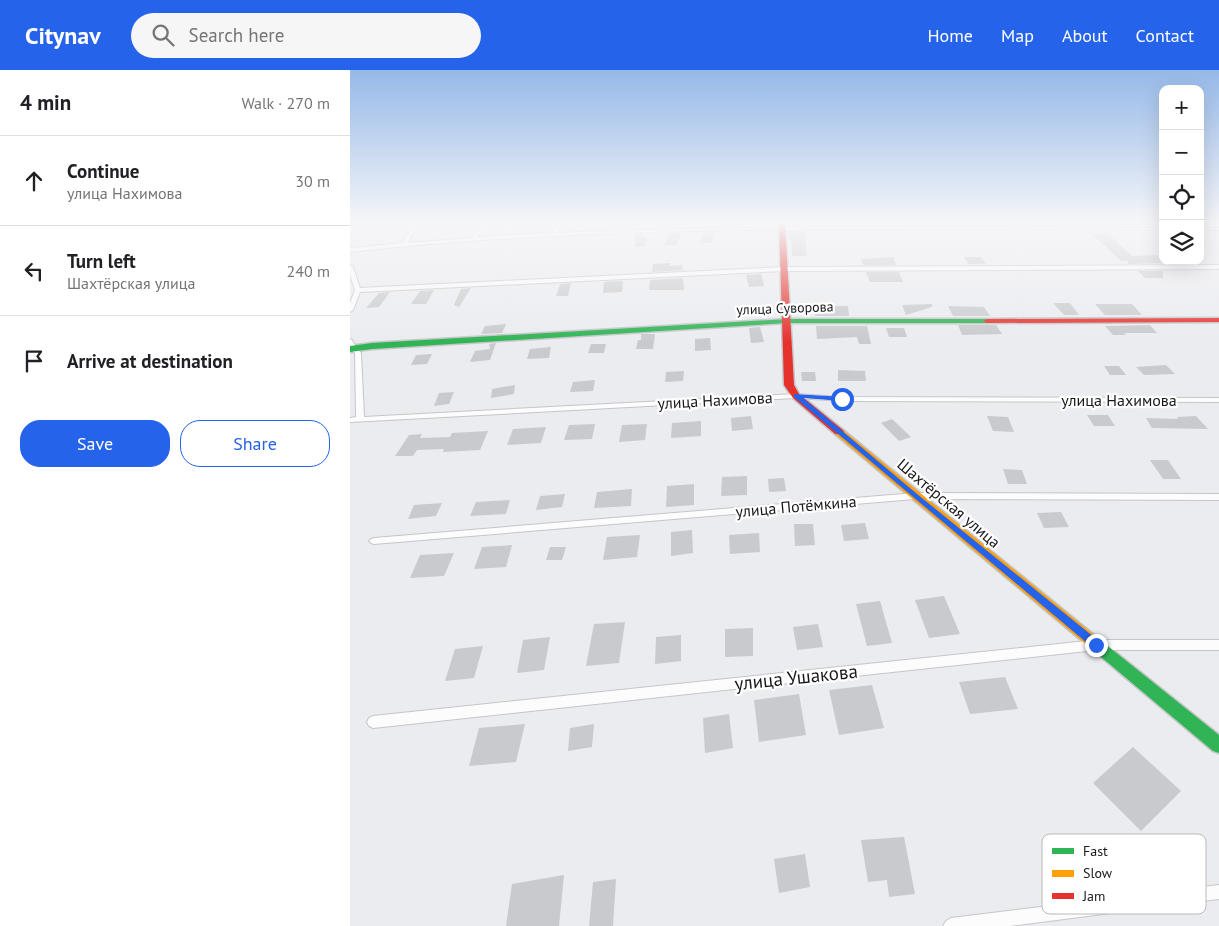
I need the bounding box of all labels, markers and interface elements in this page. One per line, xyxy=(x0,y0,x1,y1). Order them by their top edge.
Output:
search box xyxy=(131,13,481,58)
text: Citynav xyxy=(25,20,101,51)
icon: search xyxy=(149,21,177,49)
text: Search here xyxy=(189,23,284,47)
text: Home xyxy=(927,24,973,47)
text: Map xyxy=(1001,24,1034,47)
text: About xyxy=(1062,24,1108,47)
text: Contact xyxy=(1136,24,1194,47)
map controls xyxy=(1159,85,1204,265)
button: + xyxy=(1159,85,1204,130)
text: 4 min xyxy=(20,89,71,116)
text: Walk · 270 m xyxy=(241,93,330,113)
button: − xyxy=(1159,130,1204,175)
text: Continue xyxy=(67,159,139,183)
icon: ahead xyxy=(20,167,48,195)
text: 30 m xyxy=(295,171,330,191)
button: locate xyxy=(1159,175,1204,220)
text: улица Нахимова xyxy=(67,183,182,203)
button: layers xyxy=(1159,220,1204,265)
text: Turn left xyxy=(67,249,136,273)
icon: left xyxy=(20,257,48,285)
text: 240 m xyxy=(287,261,330,281)
text: Шахтёрская улица xyxy=(67,273,196,293)
street label: улица Суворова xyxy=(736,297,834,319)
icon: arrive xyxy=(20,347,48,375)
text: Arrive at destination xyxy=(67,349,233,373)
street label: улица Нахимова xyxy=(657,387,773,413)
route start xyxy=(831,388,854,411)
street label: улица Нахимова xyxy=(1061,390,1177,410)
button: Save xyxy=(20,420,170,467)
button: Share xyxy=(180,420,330,467)
street label: Шахтёрская улица xyxy=(893,454,1005,552)
street label: улица Потёмкина xyxy=(735,491,857,521)
route end xyxy=(1085,634,1108,657)
street label: улица Ушакова xyxy=(733,659,859,695)
legend xyxy=(1042,834,1206,914)
text: Fast xyxy=(1083,842,1108,860)
text: Slow xyxy=(1083,864,1113,882)
text: Jam xyxy=(1082,887,1105,905)

